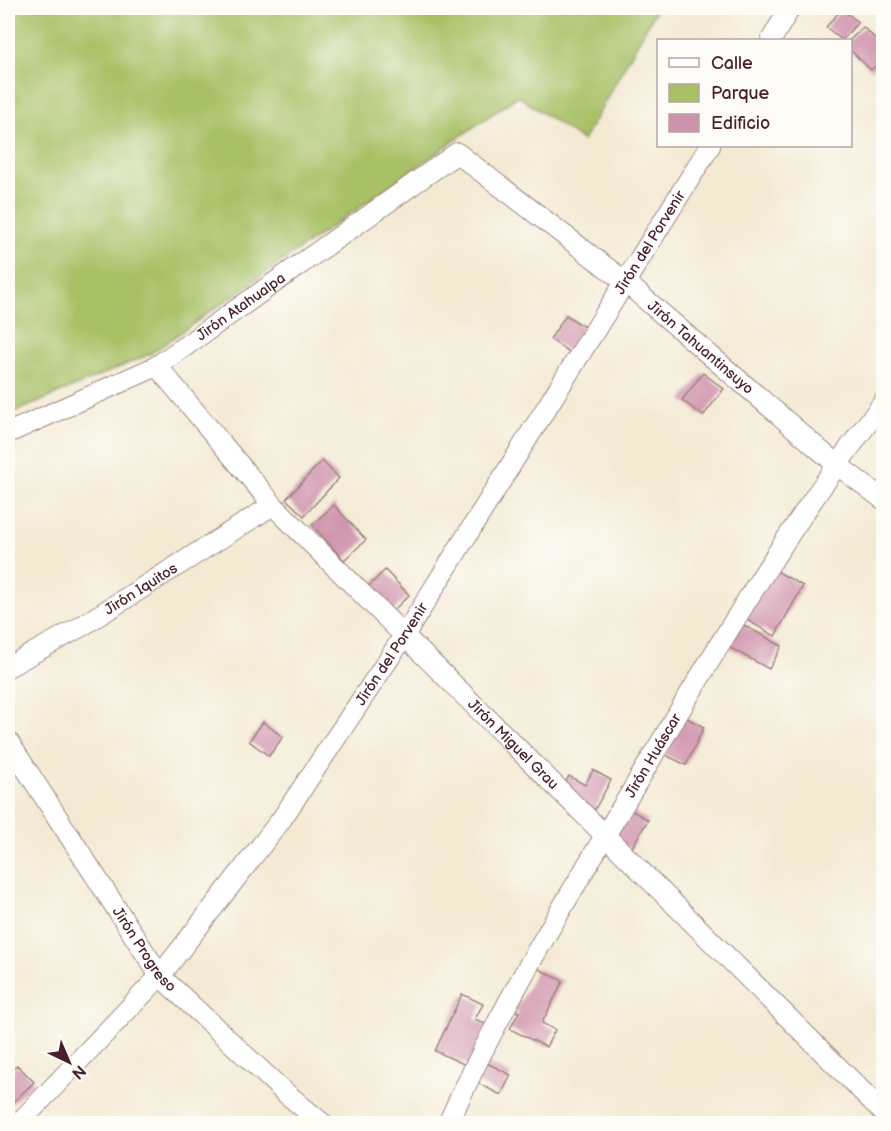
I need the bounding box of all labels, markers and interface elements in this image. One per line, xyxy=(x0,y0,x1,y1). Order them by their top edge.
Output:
legend xyxy=(657,39,852,147)
text: Calle xyxy=(711,53,753,74)
text: Parque xyxy=(711,83,769,104)
text: Edificio xyxy=(711,113,770,134)
street label: Jirón del Porvenir xyxy=(610,186,690,298)
street label: Jirón Atahualpa xyxy=(192,268,289,345)
street label: Jirón Tahuantinsuyo xyxy=(644,296,758,398)
street label: Jirón Iquitos xyxy=(100,558,181,619)
street label: Jirón del Porvenir xyxy=(351,599,432,709)
street label: Jirón Miguel Grau xyxy=(464,695,563,793)
street label: Jirón Huáscar xyxy=(621,709,686,801)
street label: Jirón Progreso xyxy=(108,903,180,996)
north arrow xyxy=(39,1032,99,1092)
text: N xyxy=(67,1061,89,1083)

